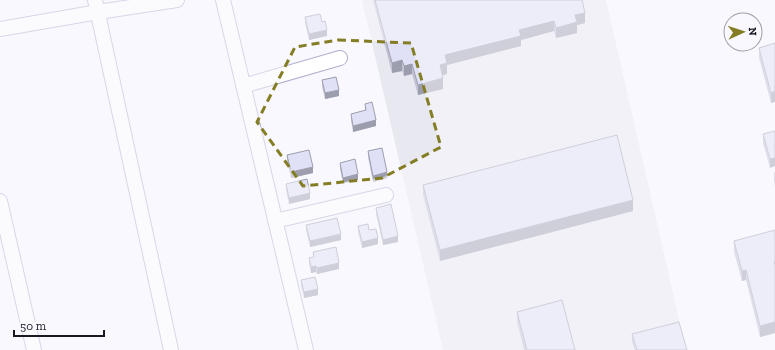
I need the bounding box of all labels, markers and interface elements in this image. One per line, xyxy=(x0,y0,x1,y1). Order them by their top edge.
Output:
north arrow xyxy=(723,12,763,52)
text: N xyxy=(746,27,759,37)
scale bar xyxy=(14,312,104,338)
text: 50 m xyxy=(20,319,47,333)

